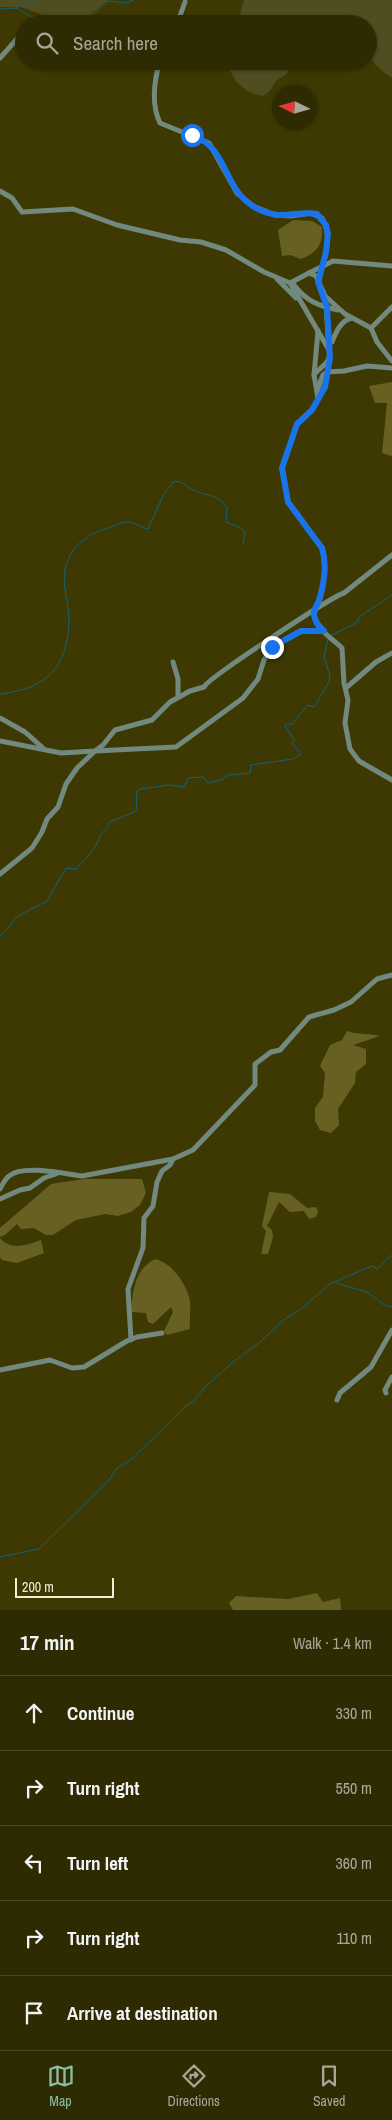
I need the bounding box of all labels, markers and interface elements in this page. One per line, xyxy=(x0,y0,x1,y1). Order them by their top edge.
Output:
search box xyxy=(15,15,377,70)
icon: search xyxy=(33,29,61,57)
text: Search here xyxy=(73,30,158,56)
north arrow xyxy=(272,85,317,130)
route start xyxy=(181,124,204,147)
route end xyxy=(261,636,284,659)
scale bar xyxy=(15,1575,114,1598)
text: 200 m xyxy=(22,1578,54,1596)
text: 17 min xyxy=(20,1628,75,1657)
text: Walk · 1.4 km xyxy=(293,1632,372,1654)
icon: ahead xyxy=(20,1699,48,1727)
text: Continue xyxy=(67,1700,135,1726)
text: 330 m xyxy=(336,1702,372,1724)
icon: right xyxy=(20,1774,48,1802)
text: Turn right xyxy=(67,1775,139,1801)
text: 550 m xyxy=(336,1777,372,1799)
icon: left xyxy=(20,1849,48,1877)
text: Turn left xyxy=(67,1850,128,1876)
text: 360 m xyxy=(336,1852,372,1874)
icon: right xyxy=(20,1924,48,1952)
text: Turn right xyxy=(67,1925,139,1951)
text: 110 m xyxy=(336,1927,372,1949)
icon: arrive xyxy=(20,1999,48,2027)
text: Arrive at destination xyxy=(67,2000,218,2026)
tab: Map xyxy=(47,2062,75,2110)
tab: Directions xyxy=(168,2062,220,2110)
tab: Saved xyxy=(313,2062,345,2110)

